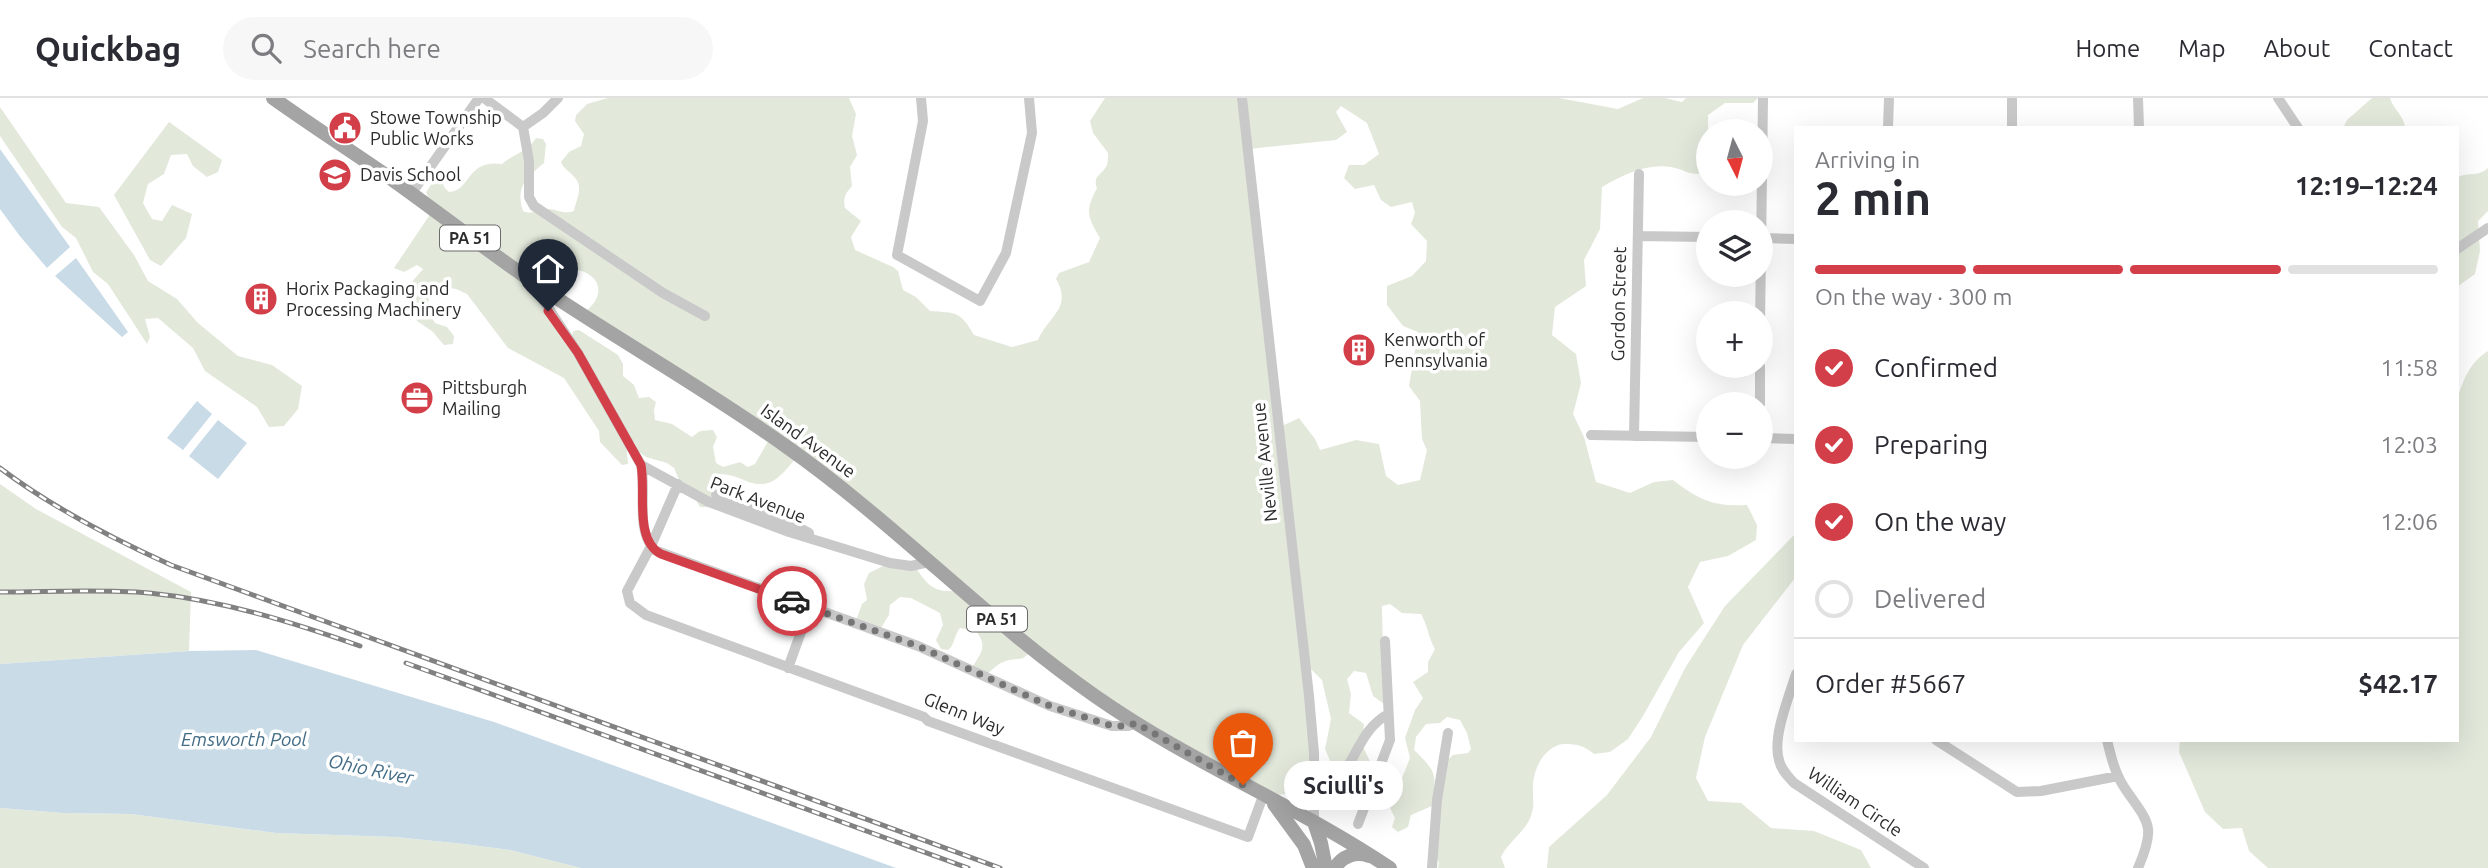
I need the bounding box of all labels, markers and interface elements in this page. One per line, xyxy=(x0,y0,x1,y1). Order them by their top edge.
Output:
search box xyxy=(223,17,713,80)
icon: search xyxy=(247,29,285,67)
text: Quickbag xyxy=(35,30,181,67)
text: Search here xyxy=(303,34,441,63)
text: Home xyxy=(2075,35,2140,62)
text: Map xyxy=(2178,35,2225,62)
text: About xyxy=(2263,35,2330,62)
text: Contact xyxy=(2368,35,2453,62)
place label: Stowe Township Public Works xyxy=(370,107,502,148)
public building icon: Stowe Township Public Works xyxy=(326,109,364,147)
north arrow xyxy=(1696,119,1773,196)
map controls xyxy=(1696,119,1773,469)
text: Arriving in xyxy=(1815,147,1920,172)
school or university icon: Davis School xyxy=(316,156,354,194)
place label: Davis School xyxy=(360,164,461,184)
text: 12:19–12:24 xyxy=(2295,171,2438,200)
text: 2 min xyxy=(1815,172,1931,224)
button: layers xyxy=(1696,210,1773,287)
road number: PA 51 xyxy=(440,226,500,250)
pin xyxy=(518,239,578,311)
street label: Gordon Street xyxy=(1607,246,1629,362)
icon: home xyxy=(529,250,567,288)
place label: Horix Packaging and Processing Machinery xyxy=(286,278,461,319)
building icon: Horix Packaging and Processing Machinery xyxy=(242,280,280,318)
text: On the way · 300 m xyxy=(1815,284,2012,309)
button: + xyxy=(1696,301,1773,378)
place label: Kenworth of Pennsylvania xyxy=(1384,329,1488,370)
building icon: Kenworth of Pennsylvania xyxy=(1340,331,1378,369)
icon: check xyxy=(1815,349,1853,387)
text: Confirmed xyxy=(1874,353,1998,382)
text: 11:58 xyxy=(2380,355,2438,380)
place label: Pittsburgh Mailing xyxy=(442,377,527,418)
office icon: Pittsburgh Mailing xyxy=(398,379,436,417)
button: − xyxy=(1696,392,1773,469)
street label: Island Avenue xyxy=(757,399,860,481)
street label: Neville Avenue xyxy=(1248,401,1280,523)
icon: check xyxy=(1815,426,1853,464)
text: Preparing xyxy=(1874,430,1988,459)
text: 12:03 xyxy=(2380,432,2438,457)
street label: Park Avenue xyxy=(708,472,809,526)
icon: check xyxy=(1815,503,1853,541)
text: On the way xyxy=(1874,507,2006,536)
text: 12:06 xyxy=(2380,509,2438,534)
courier xyxy=(757,566,827,636)
icon: car xyxy=(773,582,811,620)
text: Delivered xyxy=(1874,584,1986,613)
road number: PA 51 xyxy=(967,606,1027,632)
text: Order #5667 xyxy=(1815,669,1966,698)
text: $42.17 xyxy=(2358,669,2438,698)
street label: Glenn Way xyxy=(921,688,1008,738)
pin xyxy=(1213,713,1273,785)
icon: bag xyxy=(1224,724,1262,762)
water label: Emsworth Pool xyxy=(181,728,308,750)
water label: Ohio River xyxy=(326,749,416,789)
callout: Sciulli's xyxy=(1285,760,1404,810)
street label: William Circle xyxy=(1805,762,1906,840)
text: Sciulli's xyxy=(1303,773,1384,798)

